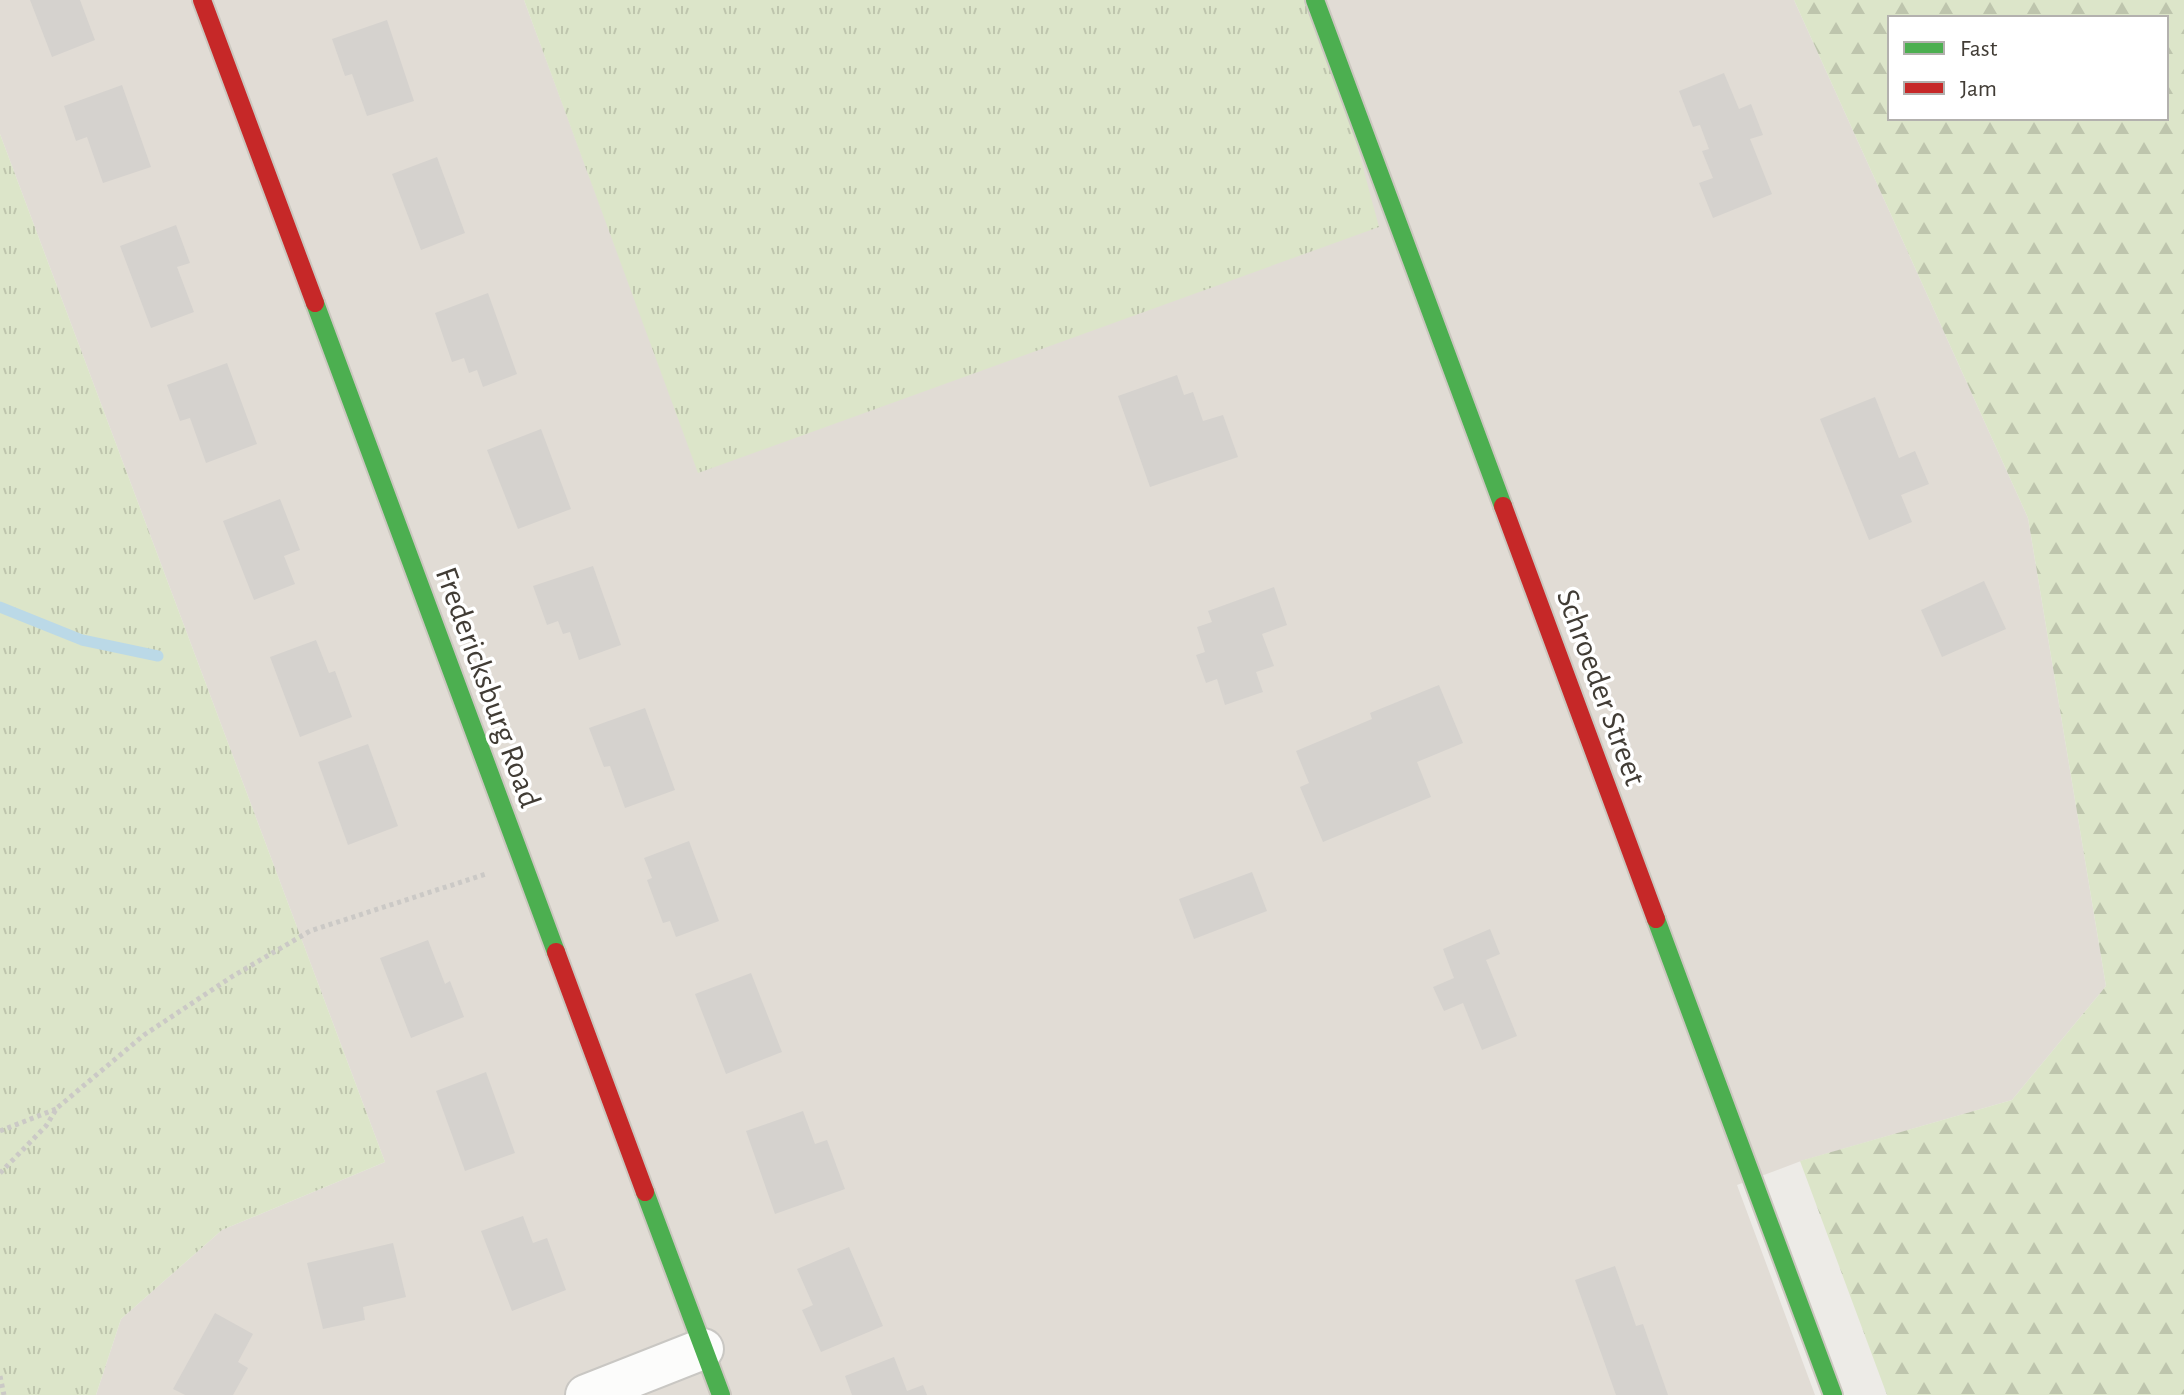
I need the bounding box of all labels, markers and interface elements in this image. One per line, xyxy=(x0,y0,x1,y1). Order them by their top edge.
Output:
legend xyxy=(1888,16,2168,120)
text: Fast xyxy=(1960,37,1998,61)
text: Jam xyxy=(1960,77,1997,101)
street label: Fredericksburg Road xyxy=(430,563,546,812)
street label: Schroeder Street xyxy=(1551,585,1651,790)

